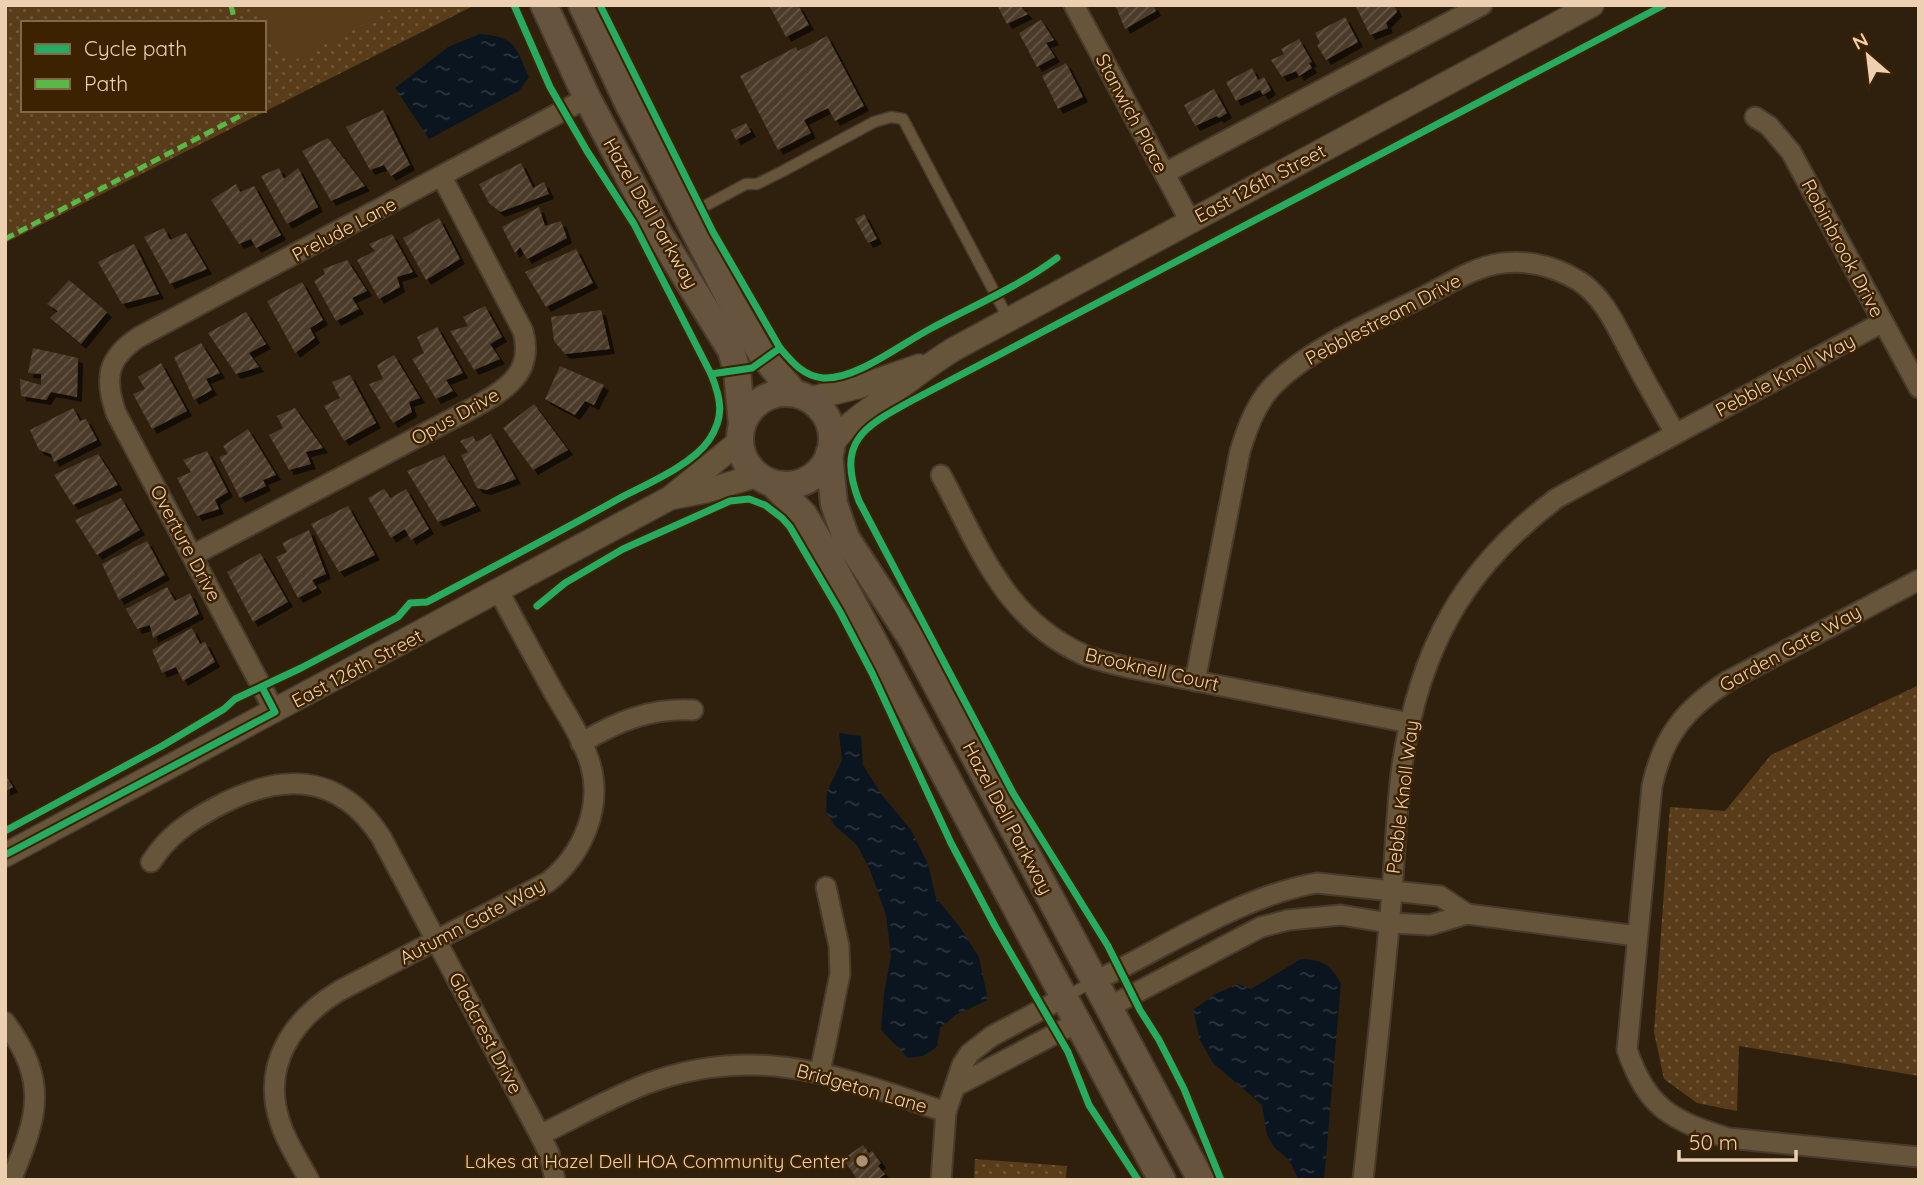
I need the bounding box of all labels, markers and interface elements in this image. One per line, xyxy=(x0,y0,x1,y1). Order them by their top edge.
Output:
legend xyxy=(21,21,266,112)
north arrow xyxy=(1833,21,1903,91)
text: N xyxy=(1848,27,1872,55)
text: Cycle path xyxy=(84,35,187,61)
street label: Stanwich Place xyxy=(1091,49,1173,177)
text: Path xyxy=(84,70,128,96)
street label: Hazel Dell Parkway xyxy=(598,133,704,293)
street label: East 126th Street xyxy=(1190,138,1330,228)
street label: Robinbrook Drive xyxy=(1796,175,1890,321)
street label: Prelude Lane xyxy=(288,191,400,267)
street label: Pebblestream Drive xyxy=(1301,268,1465,370)
street label: Pebble Knoll Way xyxy=(1711,328,1859,422)
street label: Opus Drive xyxy=(407,382,503,450)
street label: Overture Drive xyxy=(145,481,227,605)
street label: Garden Gate Way xyxy=(1715,599,1865,697)
street label: East 126th Street xyxy=(287,623,427,713)
street label: Brooknell Court xyxy=(1083,642,1221,696)
street label: Pebble Knoll Way xyxy=(1381,719,1423,875)
street label: Hazel Dell Parkway xyxy=(958,737,1058,899)
street label: Autumn Gate Way xyxy=(395,873,549,969)
street label: Gladcrest Drive xyxy=(444,968,528,1098)
street label: Bridgeton Lane xyxy=(794,1058,930,1118)
scale bar xyxy=(1679,1118,1796,1162)
text: 50 m xyxy=(1689,1129,1738,1155)
place label: Lakes at Hazel Dell HOA Community Center xyxy=(465,1149,849,1173)
marker: Lakes at Hazel Dell HOA Community Center xyxy=(854,1153,870,1169)

